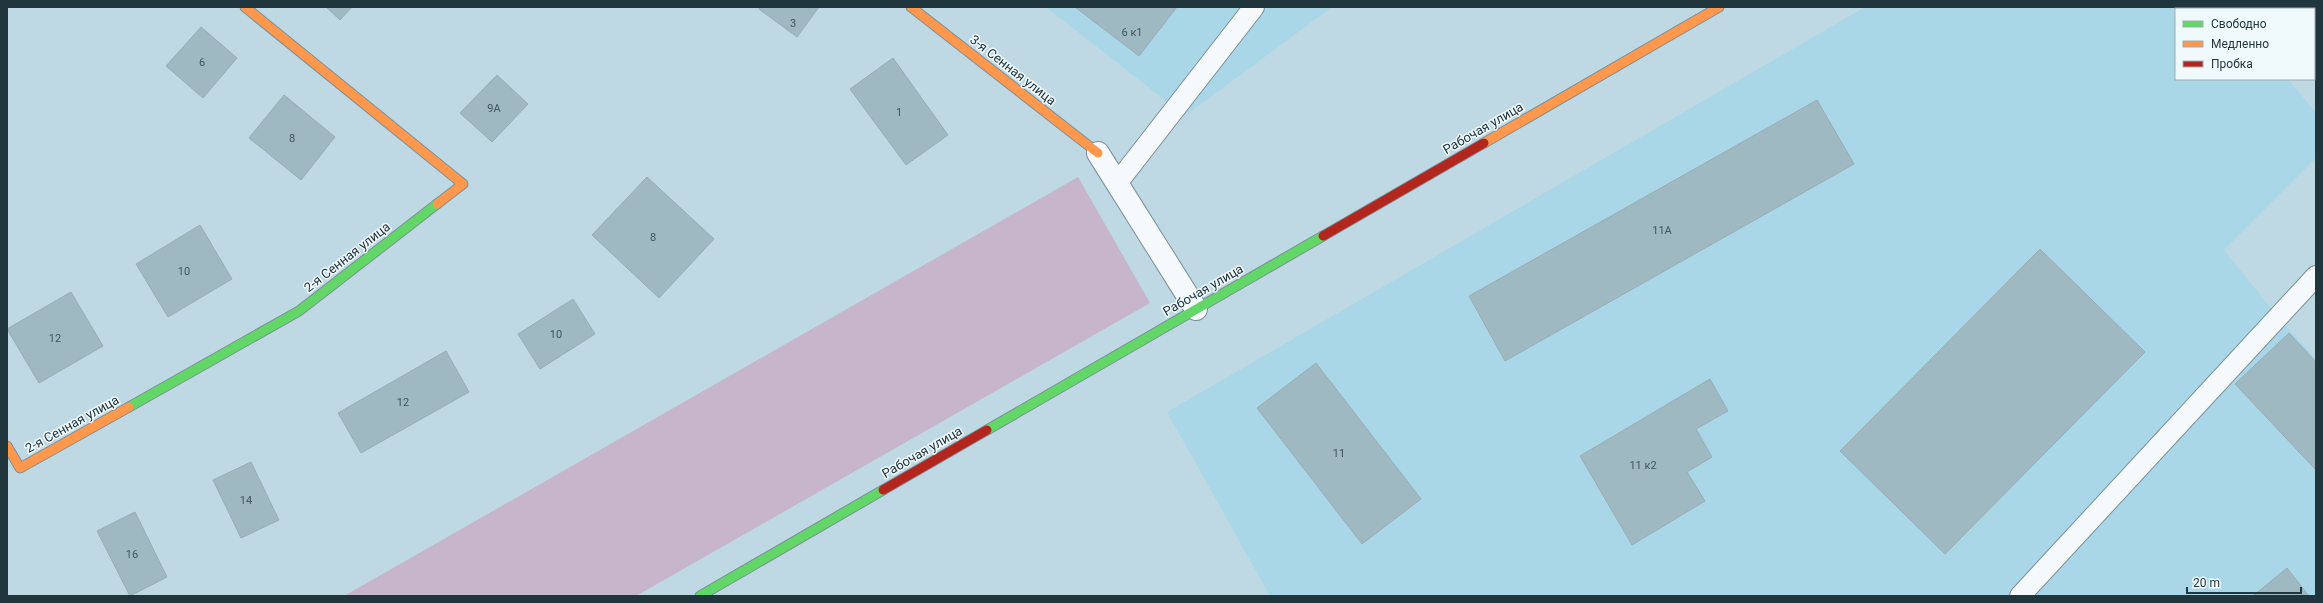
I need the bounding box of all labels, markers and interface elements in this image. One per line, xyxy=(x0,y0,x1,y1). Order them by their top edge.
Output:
legend xyxy=(2175,8,2315,80)
house number: 3 xyxy=(790,17,796,30)
text: Свободно xyxy=(2211,17,2267,31)
house number: 6 к1 xyxy=(1121,26,1143,39)
street label: 3-я Сенная улица xyxy=(967,32,1059,108)
text: Медленно xyxy=(2211,37,2269,51)
house number: 6 xyxy=(199,56,205,69)
text: Пробка xyxy=(2211,57,2253,71)
street label: Рабочая улица xyxy=(1440,99,1526,157)
house number: 9А xyxy=(487,102,502,115)
house number: 1 xyxy=(896,106,902,119)
house number: 8 xyxy=(289,132,295,145)
street label: 2-я Сенная улица xyxy=(301,219,393,295)
house number: 11А xyxy=(1652,224,1673,237)
house number: 8 xyxy=(650,231,656,244)
street label: Рабочая улица xyxy=(1160,261,1246,319)
house number: 10 xyxy=(178,265,190,278)
house number: 10 xyxy=(550,328,562,341)
house number: 12 xyxy=(49,332,61,345)
street label: 2-я Сенная улица xyxy=(23,392,121,456)
house number: 12 xyxy=(397,396,409,409)
street label: Рабочая улица xyxy=(879,423,965,481)
house number: 11 xyxy=(1333,447,1345,460)
house number: 11 к2 xyxy=(1629,459,1657,472)
house number: 14 xyxy=(240,494,252,507)
house number: 16 xyxy=(126,548,138,561)
scale bar xyxy=(2187,569,2301,595)
text: 20 m xyxy=(2193,576,2220,590)

